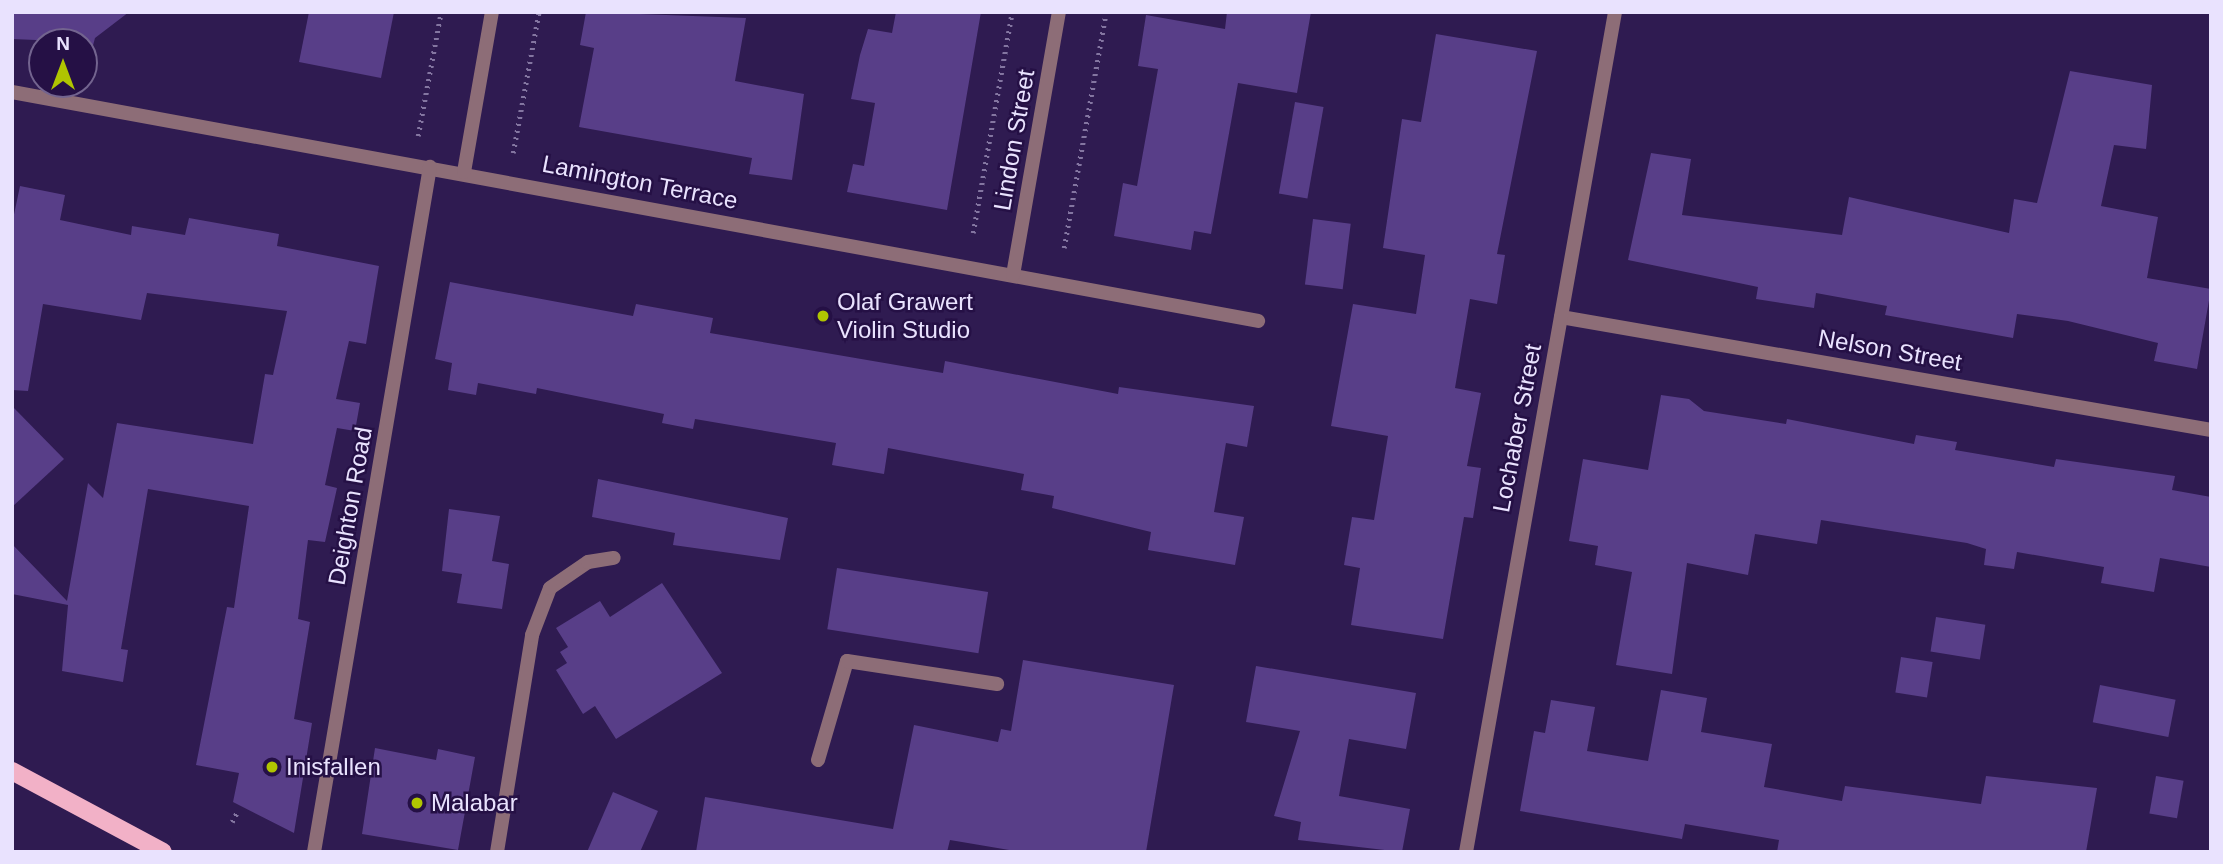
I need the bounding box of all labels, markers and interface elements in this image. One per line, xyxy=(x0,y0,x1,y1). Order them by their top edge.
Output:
north arrow xyxy=(28,28,98,98)
text: N xyxy=(56,33,70,54)
street label: Lindon Street xyxy=(987,67,1041,213)
street label: Lamington Terrace xyxy=(540,149,740,215)
place label: Olaf Grawert Violin Studio xyxy=(837,288,973,344)
marker: Olaf Grawert Violin Studio xyxy=(815,308,831,324)
street label: Nelson Street xyxy=(1816,323,1964,377)
street label: Lochaber Street xyxy=(1487,341,1547,515)
street label: Deighton Road xyxy=(322,425,378,587)
place label: Inisfallen xyxy=(286,753,381,781)
marker: Inisfallen xyxy=(264,759,280,775)
place label: Malabar xyxy=(431,789,518,817)
marker: Malabar xyxy=(409,795,425,811)

